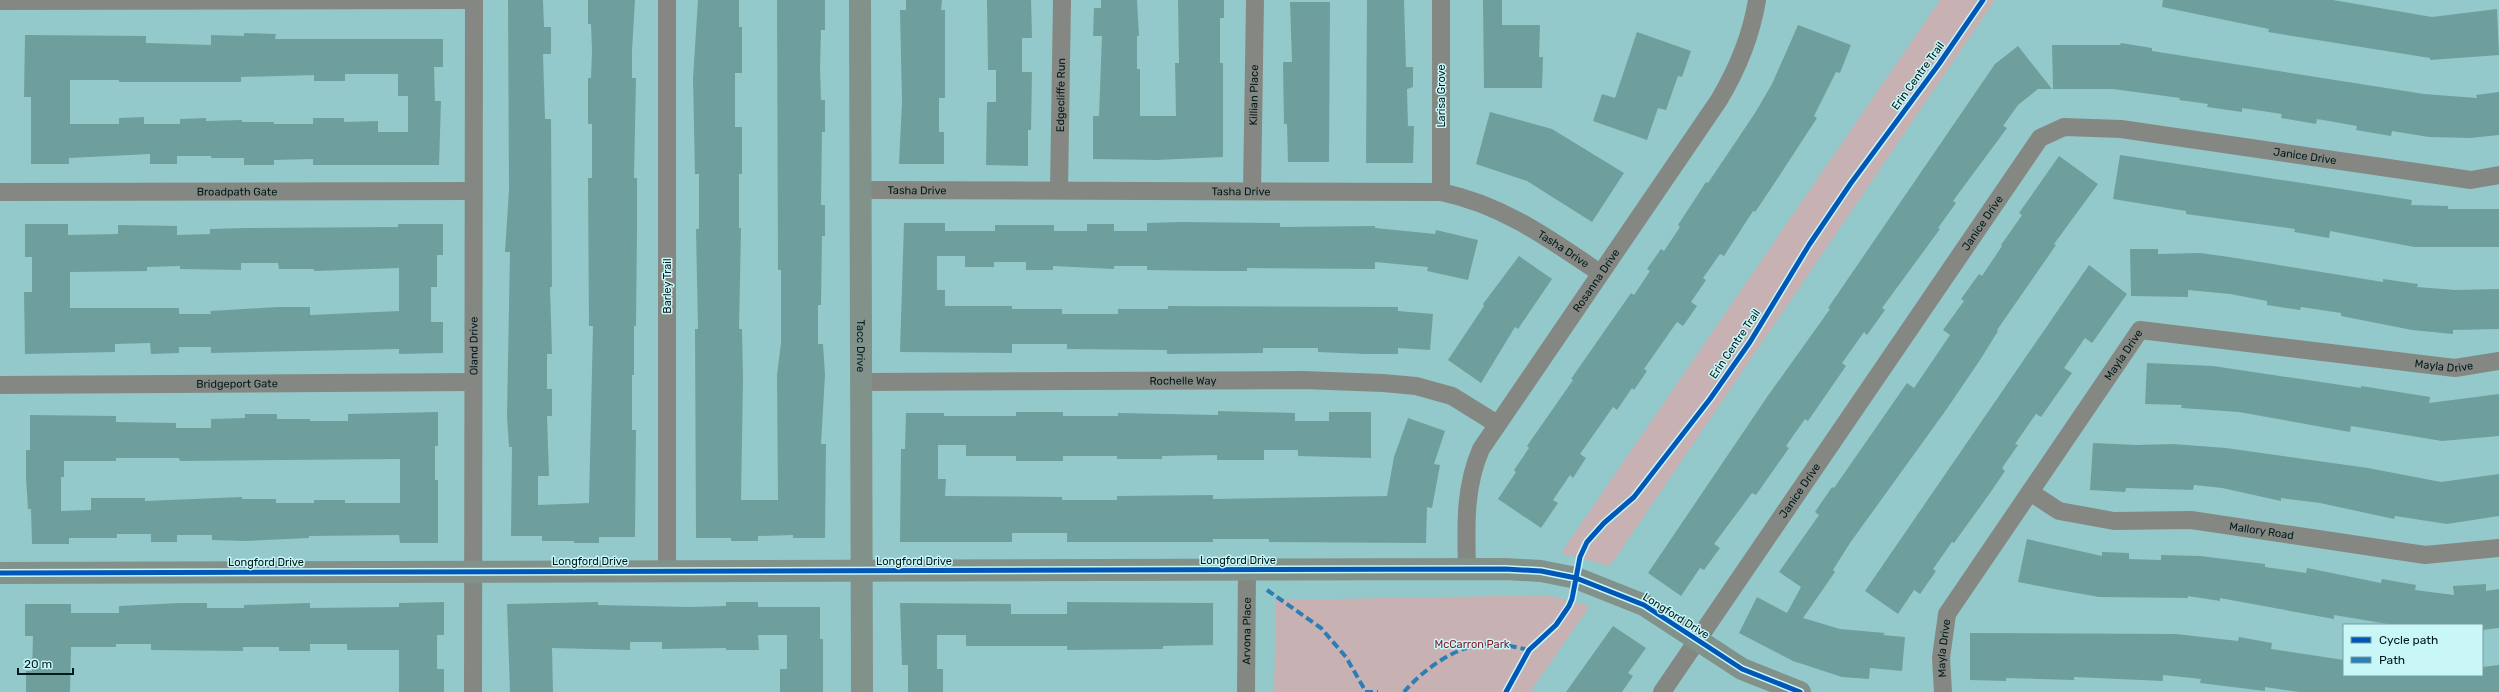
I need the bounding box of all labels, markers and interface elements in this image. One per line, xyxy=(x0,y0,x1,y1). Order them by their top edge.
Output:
street label: Erin Centre Trail xyxy=(1889,39,1947,113)
street label: Edgecliffe Run xyxy=(1053,58,1068,132)
street label: Killian Place xyxy=(1247,64,1260,126)
street label: Larisa Grove xyxy=(1435,64,1448,128)
street label: Janice Drive xyxy=(2272,145,2337,167)
street label: Tasha Drive xyxy=(887,184,947,197)
street label: Broadpath Gate xyxy=(197,185,277,198)
street label: Tasha Drive xyxy=(1211,185,1271,198)
street label: Janice Drive xyxy=(1959,193,2005,253)
street label: Tasha Drive xyxy=(1535,227,1592,270)
street label: Rosanna Drive xyxy=(1570,246,1622,315)
street label: Barley Trail xyxy=(661,258,674,314)
street label: Erin Centre Trail xyxy=(1707,307,1763,381)
street label: Oland Drive xyxy=(467,317,480,375)
street label: Tacc Drive xyxy=(854,320,868,372)
street label: Mayla Drive xyxy=(2101,327,2145,383)
street label: Mayla Drive xyxy=(2414,357,2474,375)
street label: Rochelle Way xyxy=(1149,374,1217,387)
street label: Bridgeport Gate xyxy=(196,377,278,390)
street label: Janice Drive xyxy=(1776,460,1823,520)
street label: Mallory Road xyxy=(2228,519,2295,542)
street label: Longford Drive xyxy=(1200,554,1276,567)
street label: Longford Drive xyxy=(552,555,628,568)
street label: Longford Drive xyxy=(876,555,952,568)
street label: Longford Drive xyxy=(228,556,304,569)
street label: Longford Drive xyxy=(1640,590,1712,642)
street label: Arvona Place xyxy=(1240,597,1253,665)
street label: Mayla Drive xyxy=(1934,618,1953,678)
legend xyxy=(2343,624,2483,676)
text: Cycle path xyxy=(2379,633,2438,647)
park label: McCarron Park xyxy=(1434,638,1510,651)
scale bar xyxy=(18,650,73,676)
text: Path xyxy=(2379,653,2405,667)
text: 20 m xyxy=(24,657,52,671)

